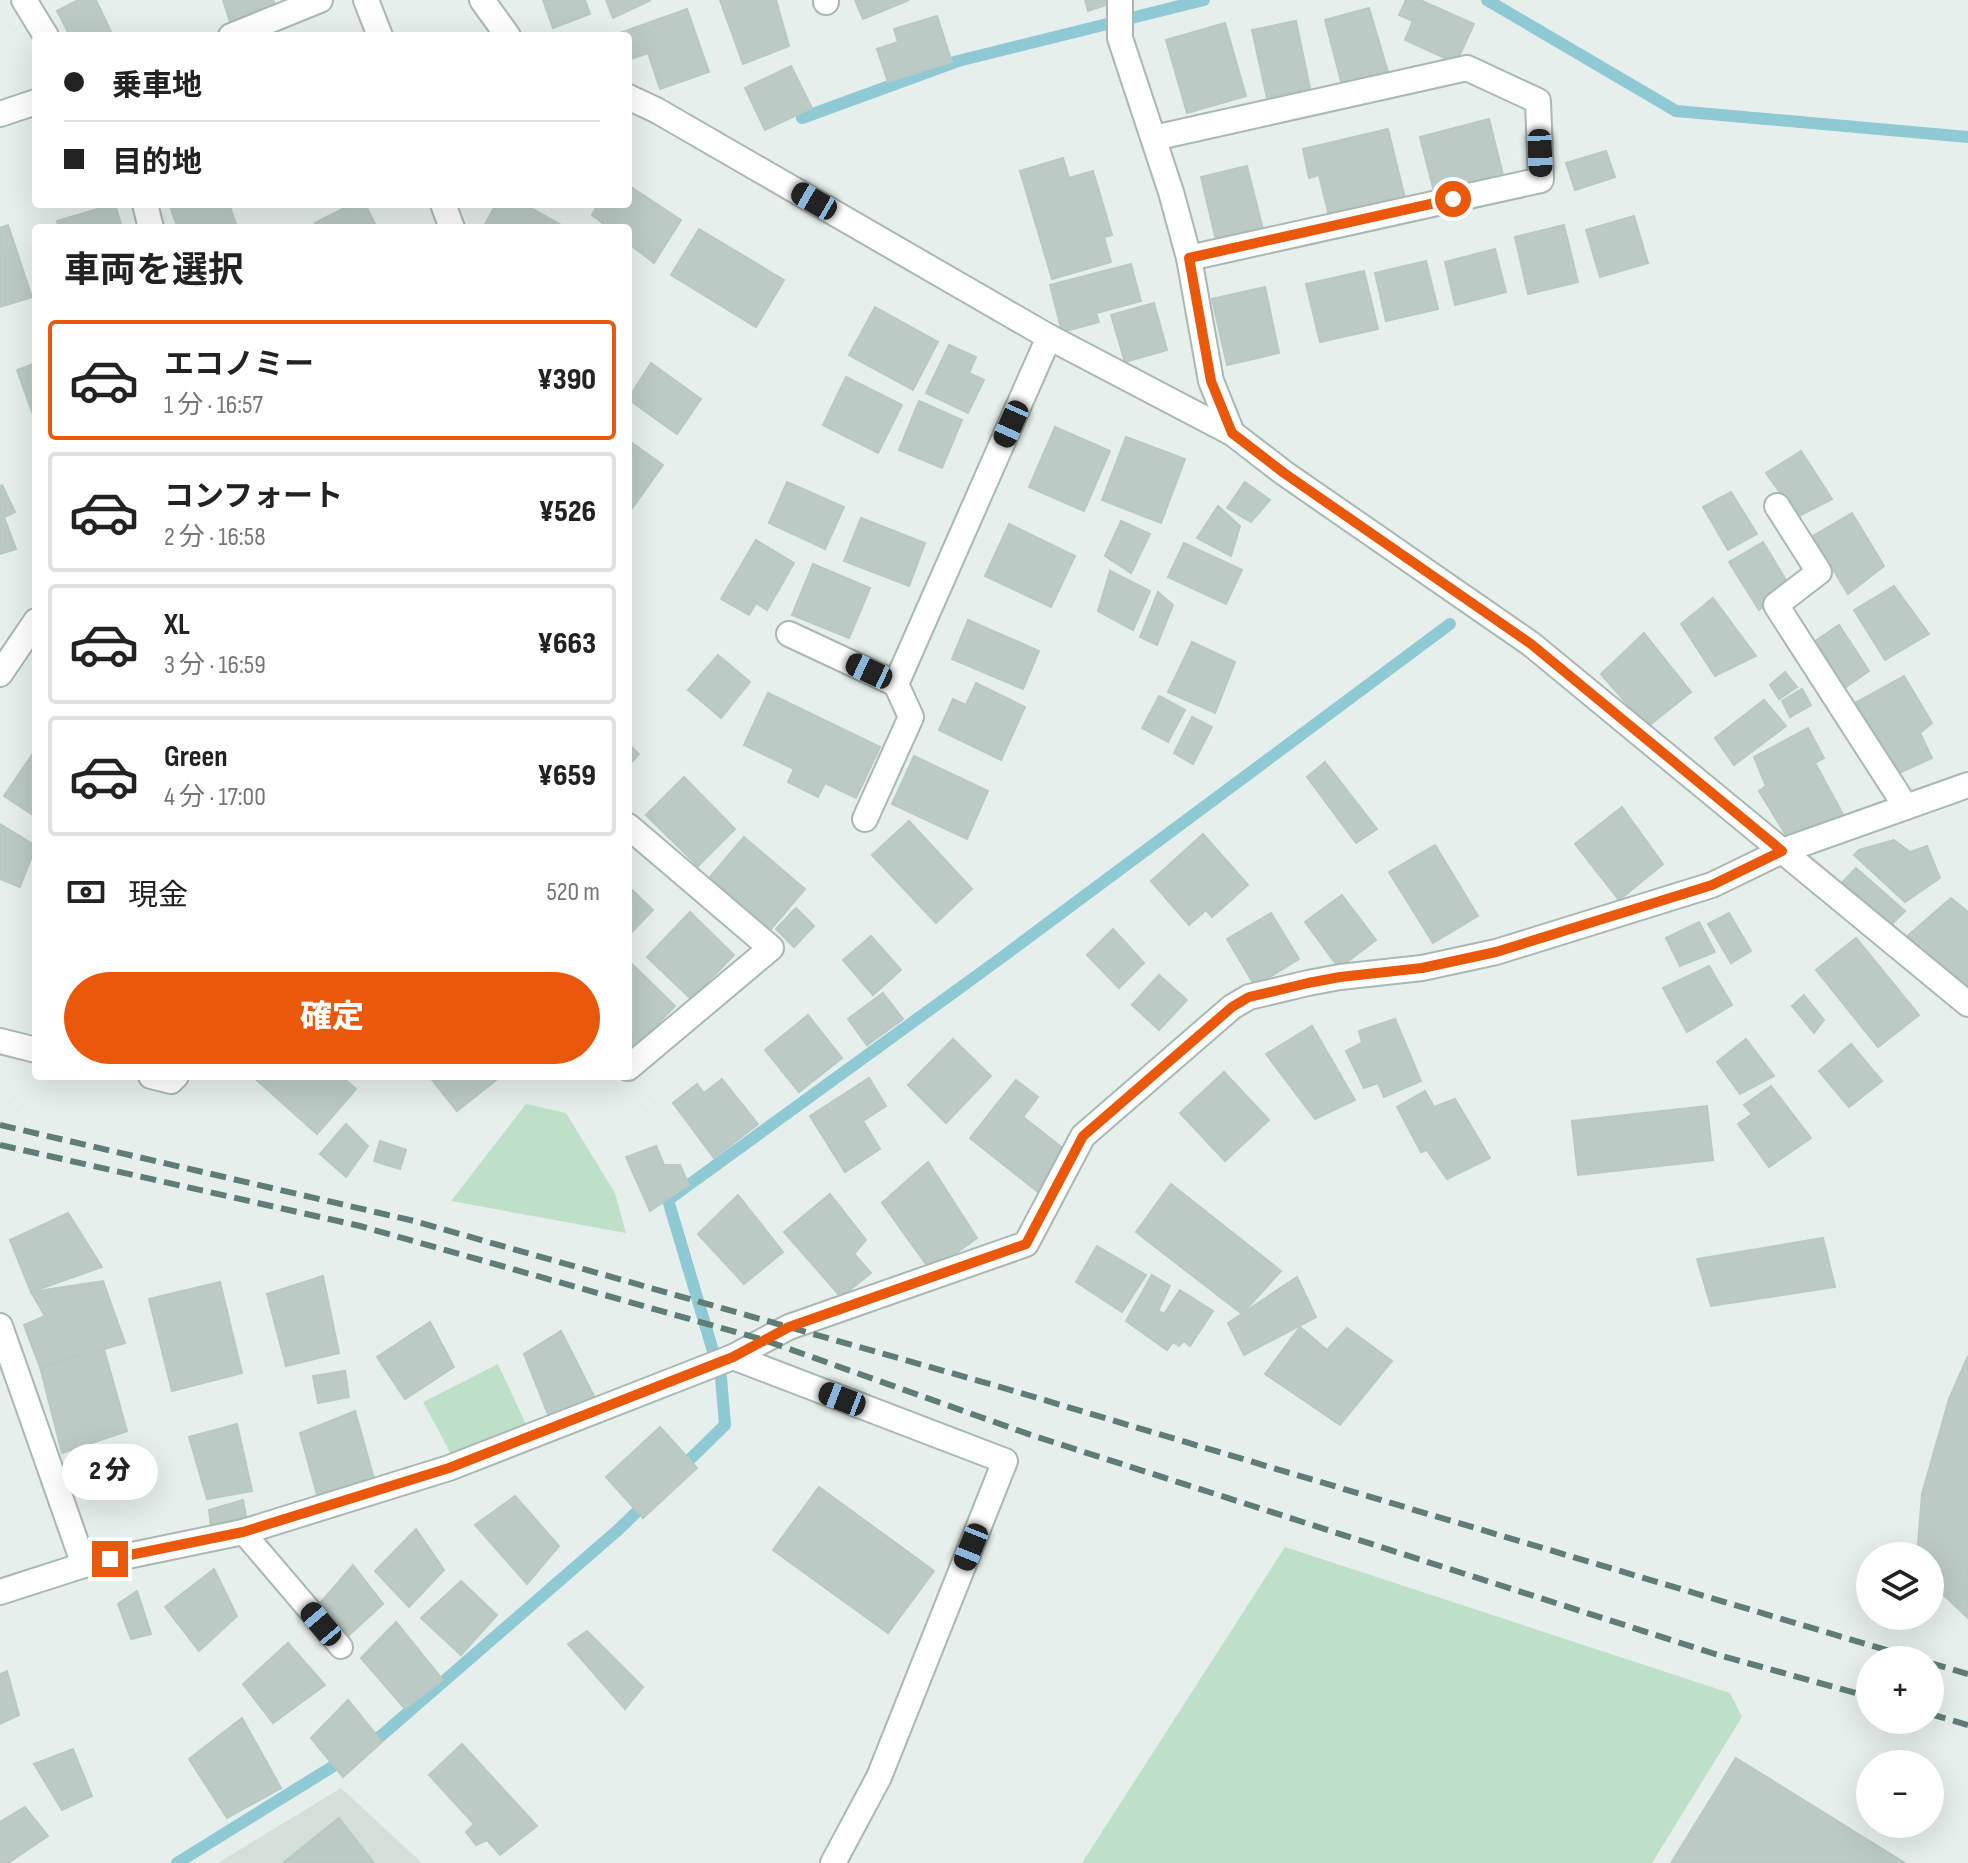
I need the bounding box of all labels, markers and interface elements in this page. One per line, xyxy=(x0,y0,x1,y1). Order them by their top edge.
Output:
text: 乗車地 xyxy=(112,68,202,104)
car xyxy=(1527,129,1553,177)
text: 目的地 xyxy=(112,145,202,181)
car xyxy=(787,179,841,223)
route start xyxy=(1435,181,1471,217)
text: 車両を選択 xyxy=(64,250,244,293)
icon: car xyxy=(68,344,140,416)
text: エコノミー xyxy=(164,347,314,383)
text: ¥390 xyxy=(537,362,596,398)
text: 1 分 · 16:57 xyxy=(164,390,263,421)
car xyxy=(990,397,1032,451)
icon: car xyxy=(68,476,140,548)
text: コンフォート xyxy=(164,479,343,515)
text: ¥526 xyxy=(539,494,596,530)
text: 2 分 · 16:58 xyxy=(164,522,266,553)
text: XL xyxy=(164,607,190,643)
icon: car xyxy=(68,608,140,680)
text: ¥663 xyxy=(537,626,596,662)
text: 3 分 · 16:59 xyxy=(164,650,266,681)
car xyxy=(842,650,896,692)
text: Green xyxy=(164,739,228,775)
icon: car xyxy=(68,740,140,812)
text: ¥659 xyxy=(538,758,596,794)
text: 4 分 · 17:00 xyxy=(164,782,266,813)
icon: cash xyxy=(64,870,108,914)
text: 520 m xyxy=(546,877,600,908)
text: 現金 xyxy=(128,878,188,914)
button: 確定 xyxy=(64,972,600,1064)
car xyxy=(815,1379,869,1419)
callout: 2 分 xyxy=(62,1443,158,1499)
text: 2 分 xyxy=(89,1456,131,1487)
car xyxy=(951,1520,991,1574)
route end xyxy=(92,1541,128,1577)
map controls xyxy=(1856,1542,1944,1838)
button: layers xyxy=(1856,1542,1944,1630)
car xyxy=(296,1598,346,1650)
button: + xyxy=(1856,1646,1944,1734)
button: − xyxy=(1856,1750,1944,1838)

